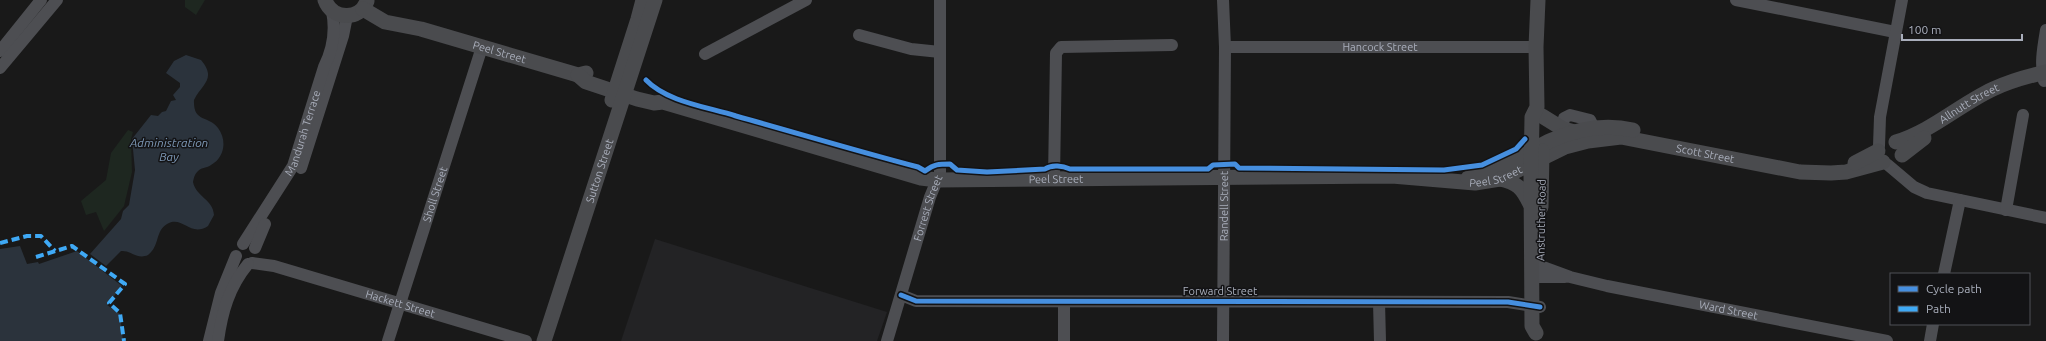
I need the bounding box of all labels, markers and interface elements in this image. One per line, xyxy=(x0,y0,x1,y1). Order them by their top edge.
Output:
scale bar xyxy=(1902,16,2022,42)
text: 100 m xyxy=(1908,23,1941,36)
street label: Peel Street xyxy=(472,39,528,66)
street label: Hancock Street xyxy=(1342,41,1418,53)
street label: Allnutt Street xyxy=(1937,81,2001,126)
street label: Mandurah Terrace xyxy=(282,89,322,178)
water label: Administration Bay xyxy=(129,136,208,163)
street label: Sutton Street xyxy=(583,137,616,204)
street label: Scott Street xyxy=(1675,142,1736,165)
street label: Peel Street xyxy=(1469,163,1525,189)
street label: Sholl Street xyxy=(420,164,450,224)
street label: Randell Street xyxy=(1218,170,1230,241)
street label: Forrest Street xyxy=(911,173,945,243)
street label: Peel Street xyxy=(1029,173,1084,185)
street label: Anstruther Road xyxy=(1534,179,1548,261)
legend xyxy=(1890,273,2030,325)
text: Cycle path xyxy=(1926,282,1982,295)
street label: Forward Street xyxy=(1183,285,1258,297)
street label: Hackett Street xyxy=(364,288,437,320)
street label: Ward Street xyxy=(1698,298,1760,322)
text: Path xyxy=(1926,302,1951,315)

